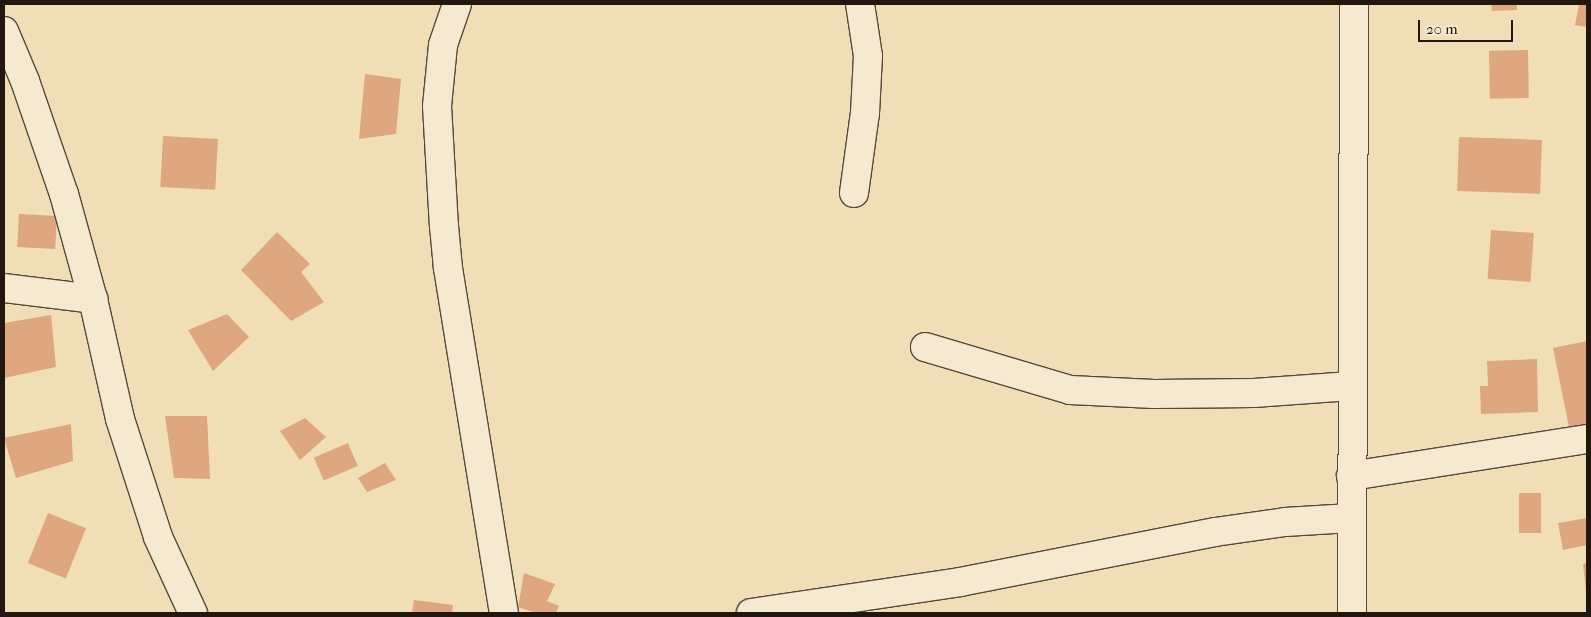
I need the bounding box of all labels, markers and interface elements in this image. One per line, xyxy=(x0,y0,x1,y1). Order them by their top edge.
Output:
scale bar xyxy=(1421,10,1516,42)
text: 20 m xyxy=(1426,20,1458,38)

